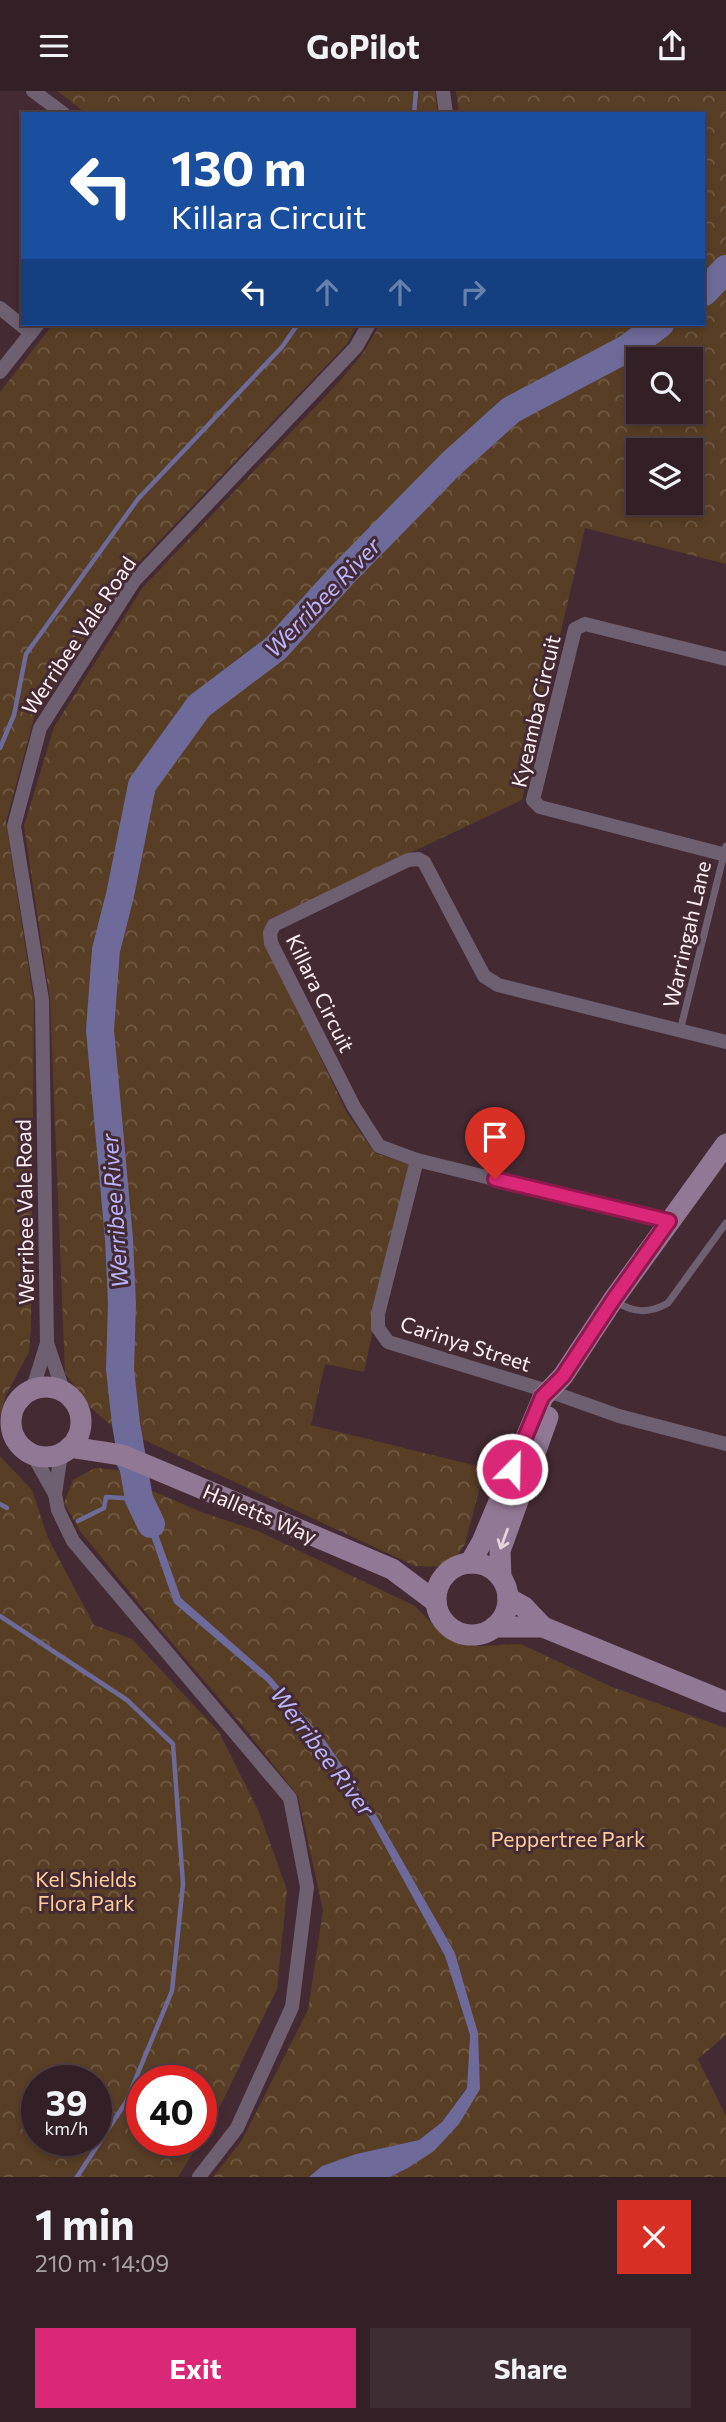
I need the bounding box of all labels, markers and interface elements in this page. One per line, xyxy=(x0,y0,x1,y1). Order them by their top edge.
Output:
text: GoPilot xyxy=(306,26,420,66)
icon: menu xyxy=(35,27,73,65)
icon: share xyxy=(653,27,691,65)
text: 130 m xyxy=(171,136,306,196)
icon: left xyxy=(56,140,147,231)
text: Killara Circuit xyxy=(171,196,366,236)
icon: left xyxy=(235,273,273,311)
icon: ahead xyxy=(308,273,346,311)
icon: ahead xyxy=(381,273,419,311)
icon: right xyxy=(454,273,492,311)
map controls xyxy=(626,347,703,515)
button: search xyxy=(626,347,703,424)
button: layers xyxy=(626,438,703,515)
water label: Werribee River xyxy=(258,531,386,662)
street label: Werribee Vale Road xyxy=(16,551,140,719)
street label: Kyeamba Circuit xyxy=(505,632,565,790)
street label: Warringah Lane xyxy=(657,858,715,1010)
street label: Killara Circuit xyxy=(282,930,360,1056)
pin xyxy=(465,1107,525,1179)
icon: arrive xyxy=(476,1118,514,1156)
street label: Werribee Vale Road xyxy=(10,1119,38,1305)
water label: Werribee River xyxy=(95,1132,133,1289)
street label: Carinya Street xyxy=(397,1310,535,1376)
position arrow xyxy=(475,1432,549,1506)
street label: Halletts Way xyxy=(199,1478,321,1548)
one-way arrow xyxy=(497,1527,510,1549)
water label: Werribee River xyxy=(265,1681,381,1822)
park label: Peppertree Park xyxy=(491,1826,645,1851)
park label: Kel Shields Flora Park xyxy=(35,1866,137,1915)
speed limit sign: 40 xyxy=(126,2065,217,2156)
text: 39 xyxy=(46,2080,87,2123)
text: km/h xyxy=(45,2117,88,2139)
text: 1 min xyxy=(35,2197,135,2249)
button: close xyxy=(617,2200,691,2274)
text: 210 m · 14:09 xyxy=(35,2249,169,2277)
button: Exit xyxy=(35,2328,356,2408)
button: Share xyxy=(370,2328,691,2408)

